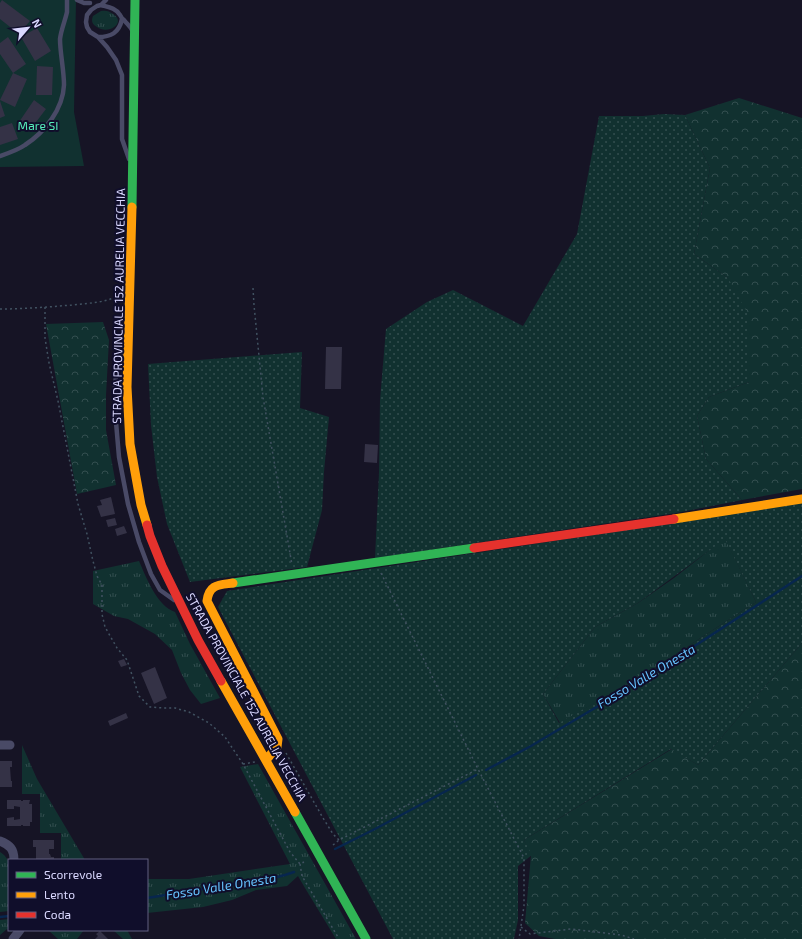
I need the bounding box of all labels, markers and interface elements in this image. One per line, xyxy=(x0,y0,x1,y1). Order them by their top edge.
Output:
north arrow xyxy=(8,8,48,48)
text: N xyxy=(30,17,45,30)
park label: Mare SI xyxy=(18,118,58,132)
street label: STRADA PROVINCIALE 152 AURELIA VECCHIA xyxy=(109,188,127,424)
street label: STRADA PROVINCIALE 152 AURELIA VECCHIA xyxy=(184,590,310,803)
water label: Fosso Valle Onesta xyxy=(594,640,698,712)
legend xyxy=(8,859,148,931)
text: Scorrevole xyxy=(44,867,102,881)
water label: Fosso Valle Onesta xyxy=(165,869,277,903)
text: Lento xyxy=(44,887,75,901)
text: Coda xyxy=(44,907,71,921)

